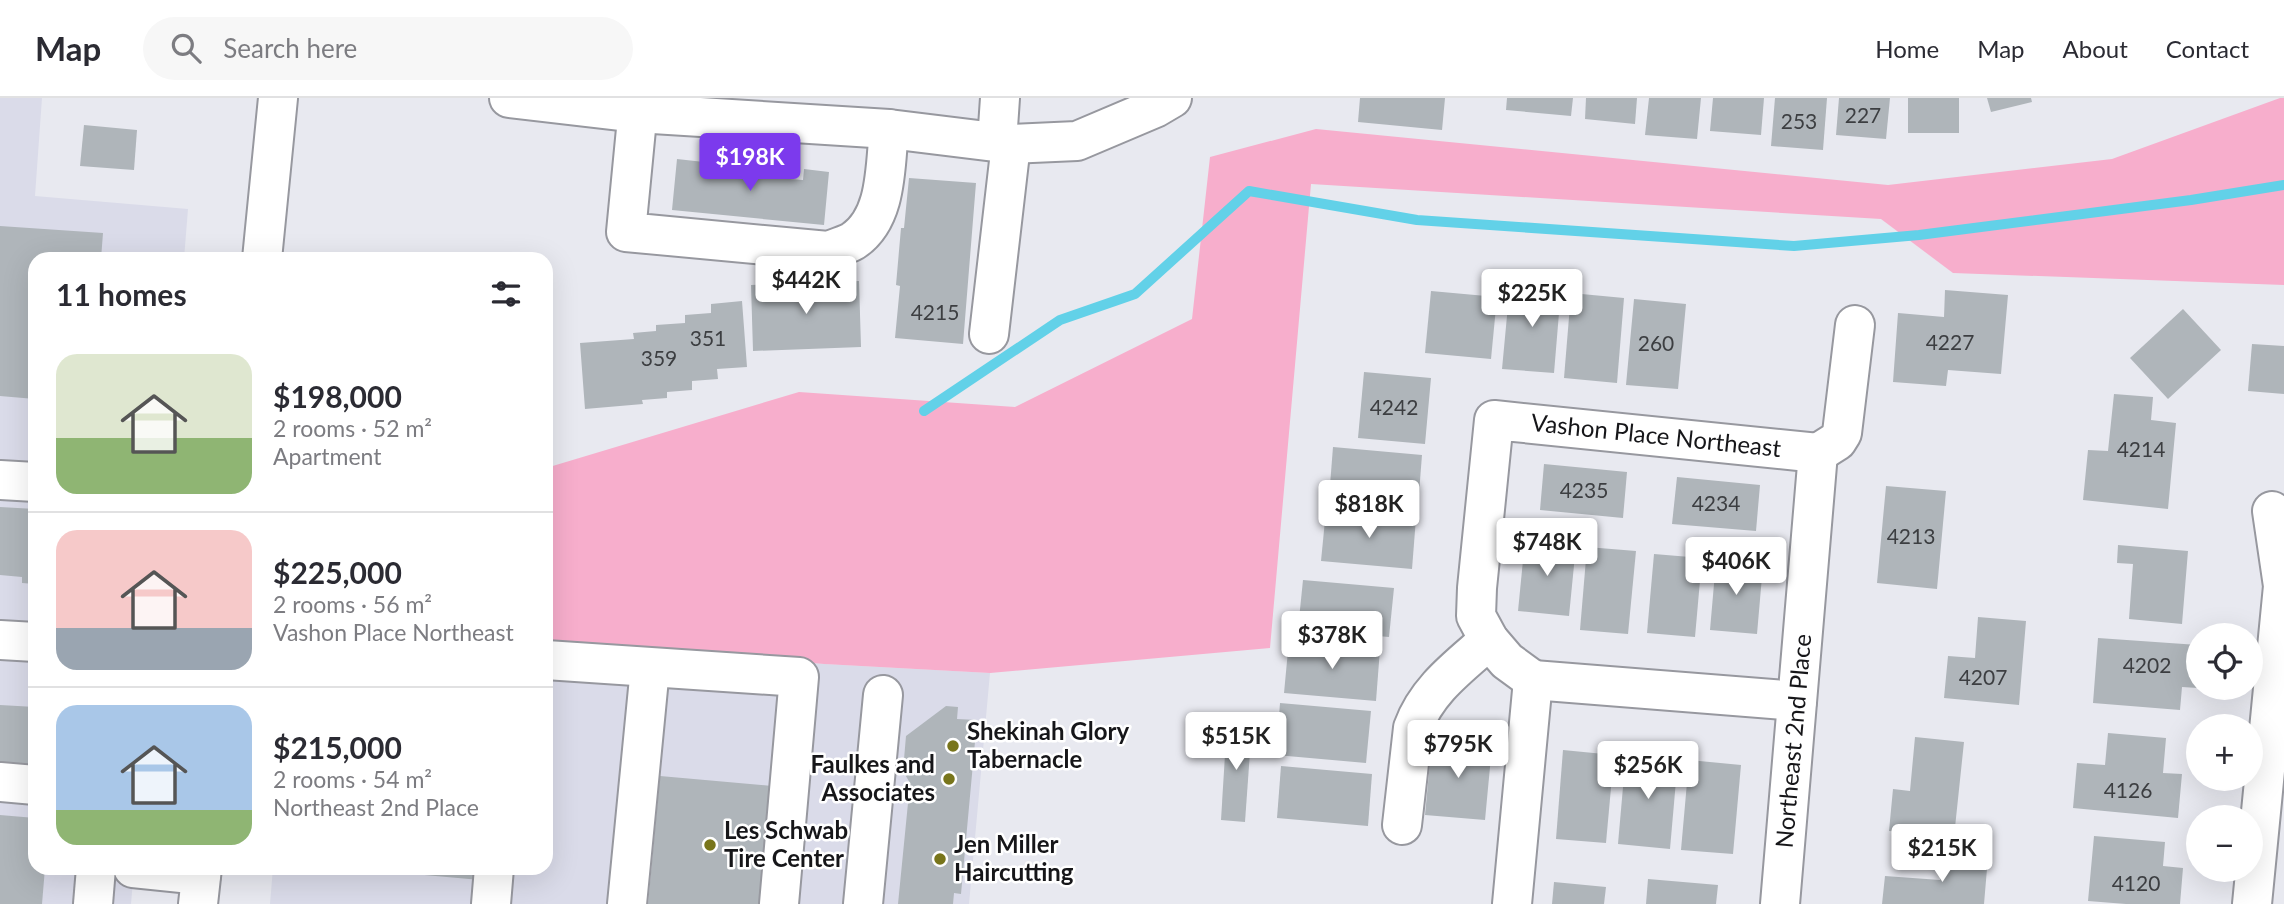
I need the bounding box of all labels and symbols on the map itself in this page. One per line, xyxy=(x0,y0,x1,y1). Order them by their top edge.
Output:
house number: 227 xyxy=(1845,102,1881,127)
house number: 253 xyxy=(1781,108,1817,133)
pin: $198K xyxy=(701,134,799,193)
pin: $442K xyxy=(757,256,855,316)
pin: $225K xyxy=(1483,270,1581,329)
house number: 4215 xyxy=(911,299,959,324)
house number: 351 xyxy=(690,325,726,350)
house number: 4227 xyxy=(1926,329,1974,354)
house number: 260 xyxy=(1638,330,1674,355)
house number: 359 xyxy=(641,345,677,370)
house number: 4242 xyxy=(1370,394,1418,419)
street label: Vashon Place Northeast xyxy=(1530,407,1783,462)
house number: 4214 xyxy=(2117,436,2165,461)
house number: 4235 xyxy=(1560,477,1608,502)
pin: $818K xyxy=(1320,480,1418,540)
house number: 4234 xyxy=(1692,490,1740,515)
pin: $748K xyxy=(1498,518,1596,578)
house number: 4213 xyxy=(1887,523,1935,548)
pin: $406K xyxy=(1687,538,1785,597)
pin: $378K xyxy=(1283,612,1381,671)
street label: Northeast 2nd Place xyxy=(1769,633,1816,849)
house number: 4202 xyxy=(2123,652,2171,677)
house number: 4207 xyxy=(1959,664,2007,689)
pin: $515K xyxy=(1187,712,1285,772)
place label: Shekinah Glory Tabernacle xyxy=(967,716,1129,773)
pin: $795K xyxy=(1409,720,1507,780)
marker: Shekinah Glory Tabernacle xyxy=(945,738,961,754)
pin: $256K xyxy=(1599,742,1697,801)
place label: Faulkes and Associates xyxy=(811,749,935,806)
marker: Faulkes and Associates xyxy=(941,771,957,787)
house number: 4126 xyxy=(2104,777,2152,802)
place label: Les Schwab Tire Center xyxy=(724,815,848,872)
pin: $215K xyxy=(1893,824,1991,884)
place label: Jen Miller Haircutting xyxy=(954,829,1074,886)
marker: Les Schwab Tire Center xyxy=(702,837,718,853)
marker: Jen Miller Haircutting xyxy=(932,851,948,867)
house number: 4120 xyxy=(2112,870,2160,895)

